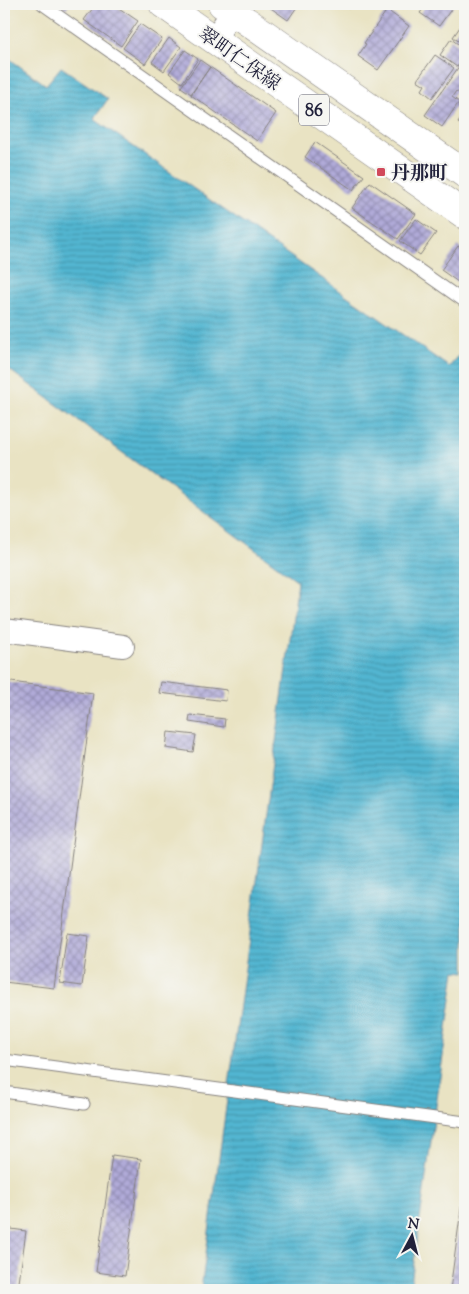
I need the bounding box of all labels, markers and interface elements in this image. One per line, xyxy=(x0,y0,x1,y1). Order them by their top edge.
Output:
street label: 翠町仁保線 xyxy=(192,22,285,98)
road number: 86 xyxy=(299,94,329,126)
place label: 丹那町 xyxy=(391,161,448,188)
marker: 丹那町 xyxy=(375,166,387,178)
north arrow xyxy=(386,1212,436,1262)
text: N xyxy=(407,1214,420,1236)

